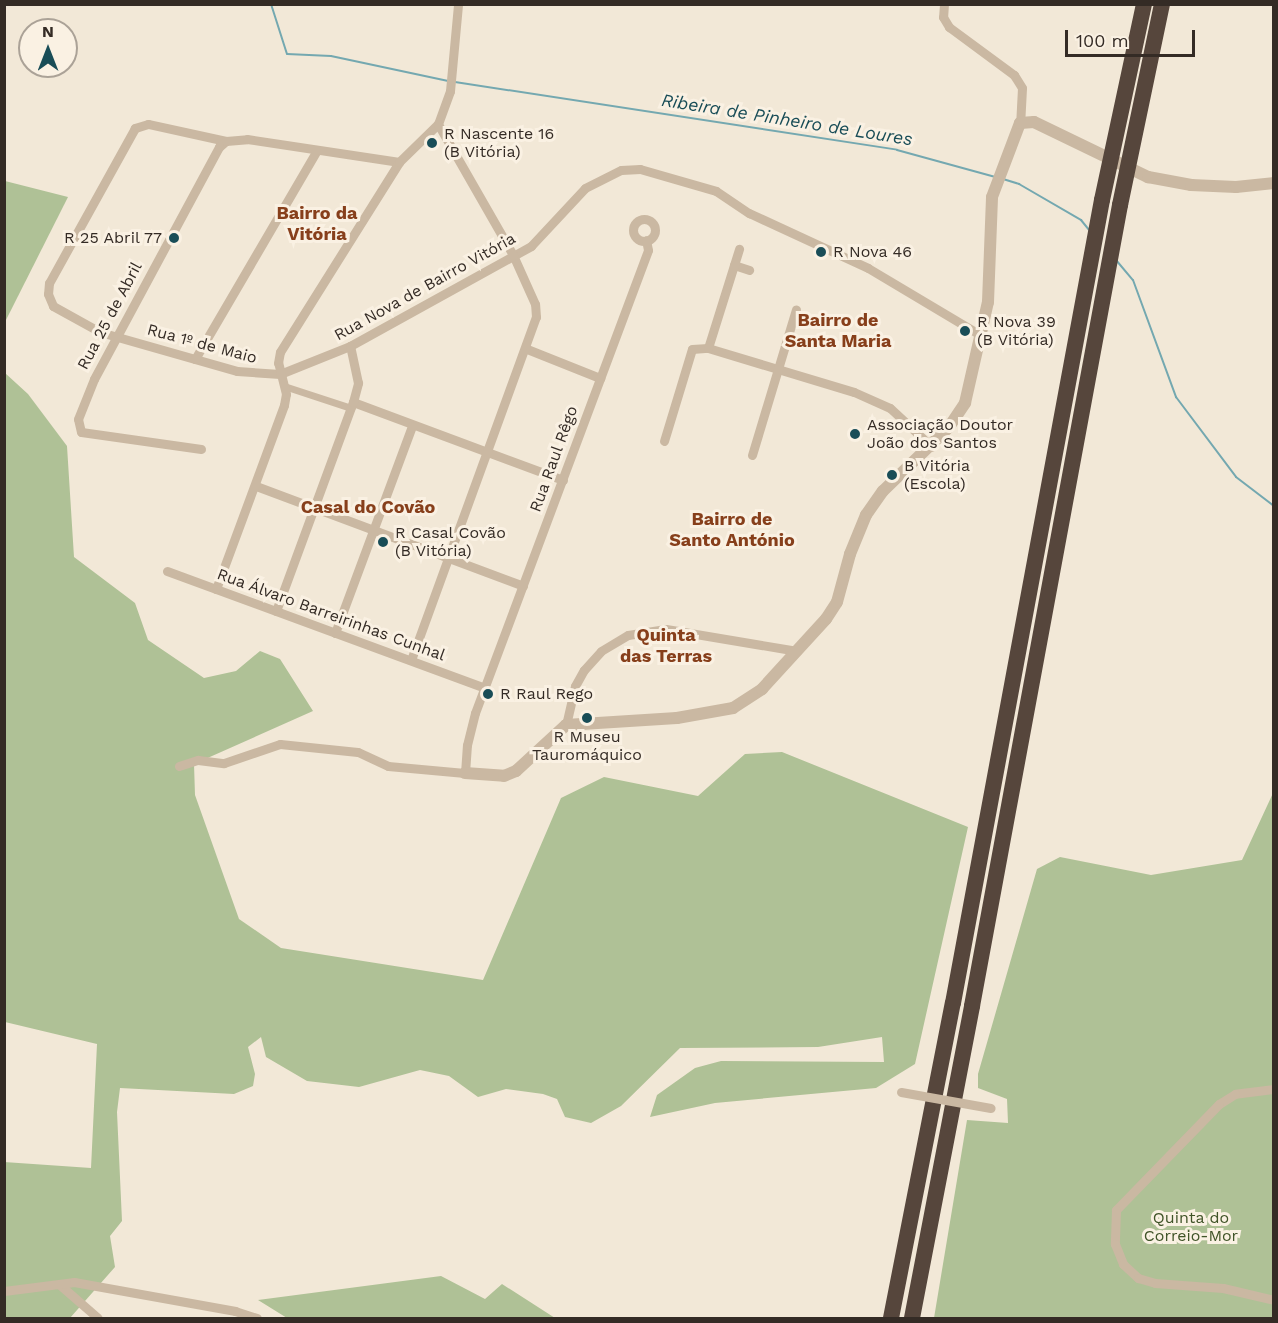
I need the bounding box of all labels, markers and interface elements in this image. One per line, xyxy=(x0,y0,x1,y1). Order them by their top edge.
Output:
north arrow xyxy=(18,18,78,78)
scale bar xyxy=(1068,18,1198,56)
text: N xyxy=(42,22,54,41)
text: 100 m xyxy=(1076,30,1129,51)
water label: Ribeira de Pinheiro de Loures xyxy=(660,89,914,151)
place label: R Nascente 16 (B Vitória) xyxy=(444,124,555,162)
marker: R Nascente 16 (B Vitória) xyxy=(425,136,439,150)
district label: Bairro da Vitória xyxy=(277,203,357,246)
place label: R 25 Abril 77 xyxy=(62,228,162,248)
street label: Rua Nova de Bairro Vitória xyxy=(330,229,520,345)
marker: R 25 Abril 77 xyxy=(167,231,181,245)
place label: R Nova 46 xyxy=(833,242,912,262)
marker: R Nova 46 xyxy=(814,245,828,259)
street label: Rua 25 de Abril xyxy=(73,259,147,373)
district label: Bairro de Santa Maria xyxy=(785,310,891,352)
place label: R Nova 39 (B Vitória) xyxy=(977,312,1056,350)
street label: Rua 1º de Maio xyxy=(145,320,259,368)
marker: R Nova 39 (B Vitória) xyxy=(958,324,972,338)
street label: Rua Raul Rêgo xyxy=(526,403,582,515)
place label: Associação Doutor João dos Santos xyxy=(867,415,1013,453)
marker: Associação Doutor João dos Santos xyxy=(848,427,862,441)
place label: B Vitória (Escola) xyxy=(904,456,971,494)
marker: B Vitória (Escola) xyxy=(885,468,899,482)
district label: Casal do Covão xyxy=(301,496,435,518)
district label: Bairro de Santo António xyxy=(669,509,795,552)
place label: R Casal Covão (B Vitória) xyxy=(395,523,506,561)
marker: R Casal Covão (B Vitória) xyxy=(376,535,390,549)
street label: Rua Álvaro Barreirinhas Cunhal xyxy=(214,565,448,665)
district label: Quinta das Terras xyxy=(620,625,712,668)
place label: R Raul Rego xyxy=(500,684,594,704)
marker: R Raul Rego xyxy=(481,687,495,701)
marker: R Museu Tauromáquico xyxy=(580,711,594,725)
place label: R Museu Tauromáquico xyxy=(532,727,642,765)
park label: Quinta do Correio-Mor xyxy=(1144,1208,1238,1246)

